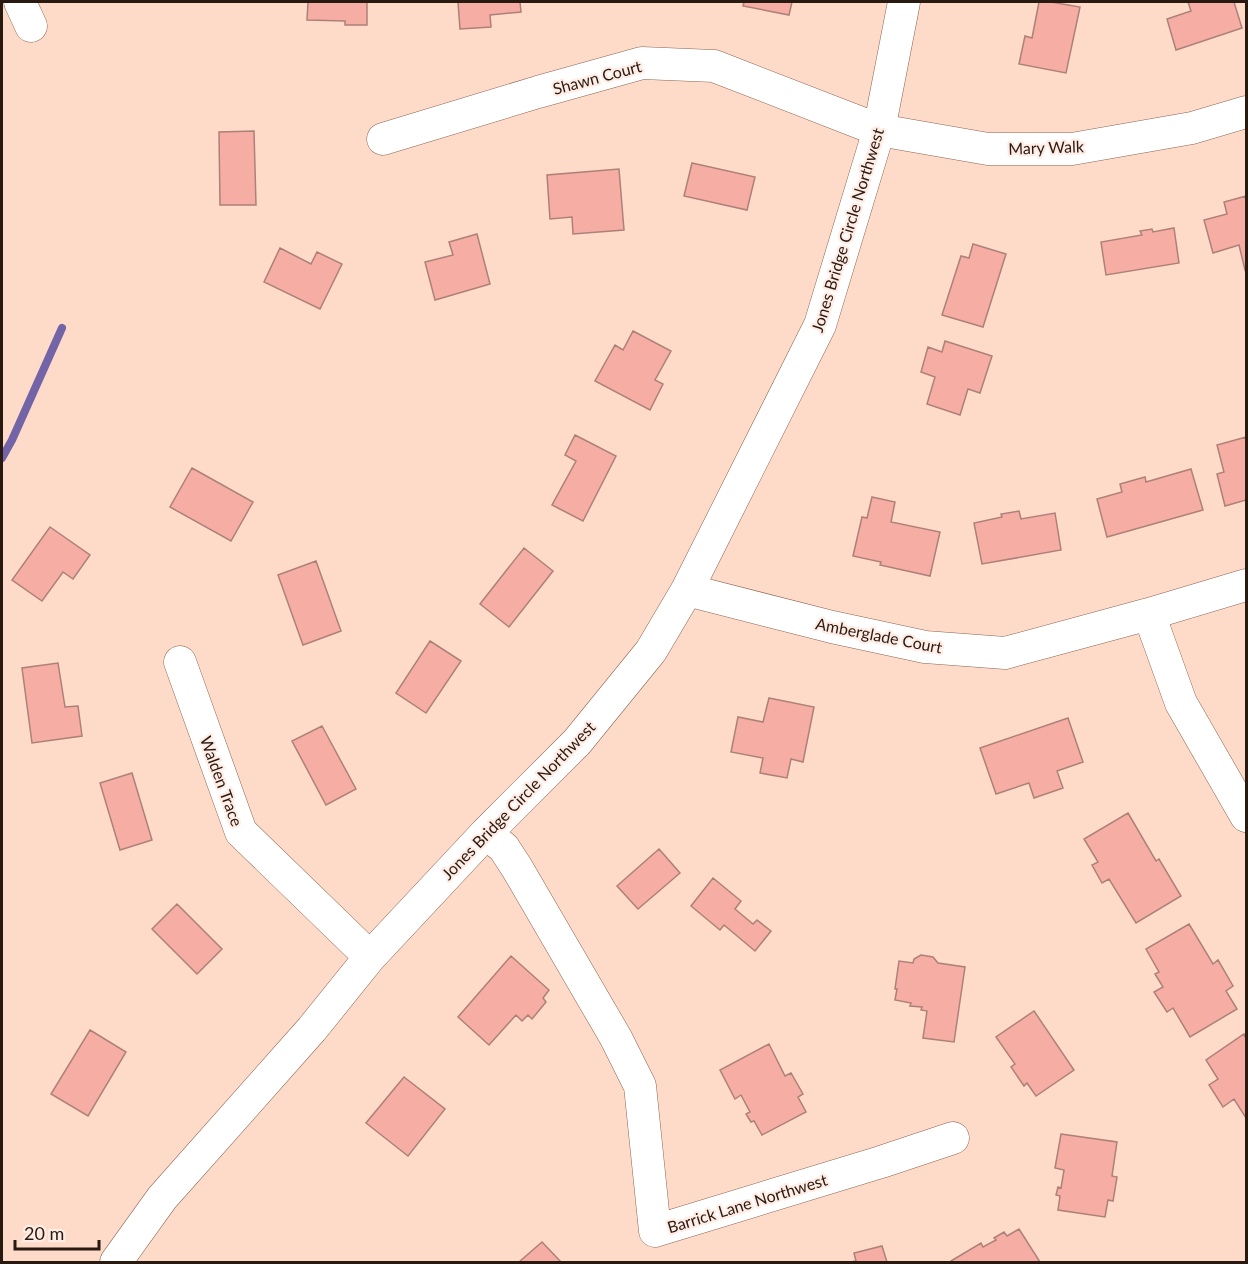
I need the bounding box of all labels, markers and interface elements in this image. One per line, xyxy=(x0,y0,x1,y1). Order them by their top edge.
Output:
street label: Shawn Court xyxy=(551,56,644,98)
street label: Jones Bridge Circle Northwest xyxy=(807,125,887,334)
street label: Mary Walk xyxy=(1008,136,1085,158)
street label: Amberglade Court xyxy=(814,613,944,657)
street label: Jones Bridge Circle Northwest xyxy=(437,717,599,883)
street label: Walden Trace xyxy=(197,733,247,829)
street label: Barrick Lane Northwest xyxy=(665,1170,830,1236)
scale bar xyxy=(15,1213,99,1251)
text: 20 m xyxy=(24,1222,64,1244)

